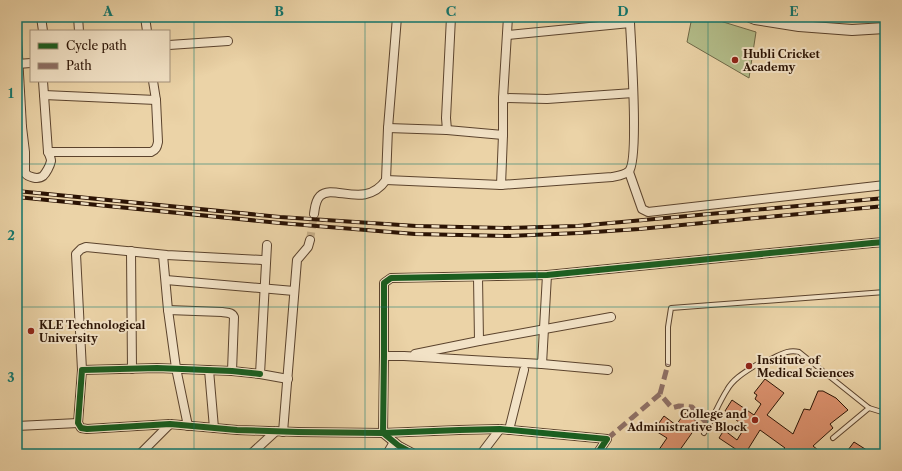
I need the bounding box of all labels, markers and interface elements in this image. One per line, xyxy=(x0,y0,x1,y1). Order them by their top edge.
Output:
text: A xyxy=(102,3,114,19)
text: B xyxy=(274,3,284,19)
text: C xyxy=(446,3,456,19)
text: D xyxy=(617,3,629,19)
text: E xyxy=(789,3,799,19)
legend xyxy=(30,30,170,82)
text: Cycle path xyxy=(66,38,127,53)
place label: Hubli Cricket Academy xyxy=(742,47,821,74)
marker: Hubli Cricket Academy xyxy=(730,55,740,65)
text: Path xyxy=(66,58,92,73)
text: 1 xyxy=(8,85,14,101)
text: 2 xyxy=(7,227,15,243)
place label: KLE Technological University xyxy=(39,318,146,345)
marker: KLE Technological University xyxy=(26,326,36,336)
place label: Institute of Medical Sciences xyxy=(757,353,854,380)
marker: Institute of Medical Sciences xyxy=(744,361,754,371)
text: 3 xyxy=(7,369,15,385)
place label: College and Administrative Block xyxy=(627,407,748,434)
marker: College and Administrative Block xyxy=(750,415,760,425)

